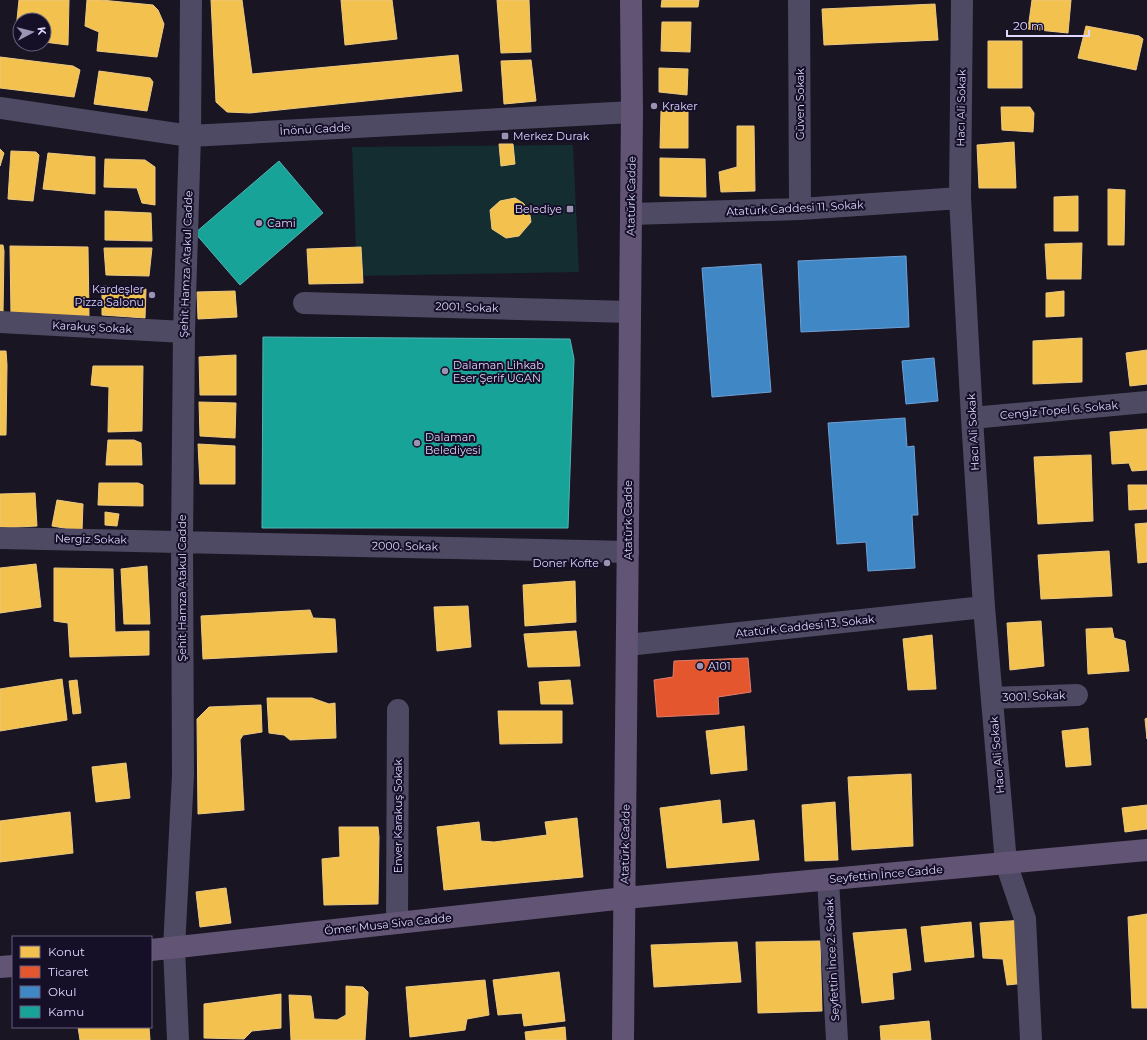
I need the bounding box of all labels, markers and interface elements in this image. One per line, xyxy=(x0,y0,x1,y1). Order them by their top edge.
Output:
north arrow xyxy=(12,12,52,52)
scale bar xyxy=(1007,12,1089,38)
text: 20 m xyxy=(1013,18,1044,33)
text: K xyxy=(34,26,49,37)
street label: Güven Sokak xyxy=(793,68,807,140)
street label: Hacı Ali Sokak xyxy=(953,69,969,147)
place label: Kraker xyxy=(662,99,698,113)
marker: Kraker xyxy=(649,101,659,111)
street label: İnönü Cadde xyxy=(279,120,351,138)
place label: Merkez Durak xyxy=(513,129,590,143)
marker: Merkez Durak xyxy=(500,131,510,141)
street label: Atatürk Cadde xyxy=(623,156,639,236)
street label: Şehit Hamza Atakul Cadde xyxy=(176,190,196,338)
street label: Atatürk Caddesi 11. Sokak xyxy=(726,197,864,219)
place label: Belediye xyxy=(515,202,562,216)
marker: Belediye xyxy=(565,204,575,214)
place label: Cami xyxy=(267,216,296,230)
marker: Cami xyxy=(254,218,264,228)
place label: Kardeşler Pizza Salonu xyxy=(75,282,144,309)
marker: Kardeşler Pizza Salonu xyxy=(147,290,157,300)
street label: 2001. Sokak xyxy=(435,299,499,315)
street label: Karakuş Sokak xyxy=(52,318,133,336)
place label: Dalaman Lihkab Eser Şerif UGAN xyxy=(453,358,544,385)
marker: Dalaman Lihkab Eser Şerif UGAN xyxy=(440,366,450,376)
street label: Hacı Ali Sokak xyxy=(964,393,982,471)
street label: Cengiz Topel 6. Sokak xyxy=(999,398,1119,422)
place label: Dalaman Belediyesi xyxy=(425,430,481,457)
marker: Dalaman Belediyesi xyxy=(412,438,422,448)
street label: Atatürk Cadde xyxy=(621,480,635,560)
street label: Şehit Hamza Atakul Cadde xyxy=(175,514,189,662)
street label: Nergiz Sokak xyxy=(55,531,128,547)
street label: 2000. Sokak xyxy=(372,538,439,554)
place label: Doner Kofte xyxy=(533,556,599,570)
marker: Doner Kofte xyxy=(602,558,612,568)
street label: Atatürk Caddesi 13. Sokak xyxy=(735,612,876,640)
place label: A101 xyxy=(708,659,731,673)
marker: A101 xyxy=(695,661,705,671)
street label: 3001. Sokak xyxy=(1002,688,1066,704)
street label: Hacı Ali Sokak xyxy=(987,715,1007,794)
street label: Enver Karakuş Sokak xyxy=(391,758,405,873)
street label: Atatürk Cadde xyxy=(617,804,633,884)
street label: Seyfettin İnce Cadde xyxy=(829,862,944,886)
street label: Seyfettin İnce 2. Sokak xyxy=(822,898,842,1022)
street label: Ömer Musa Siva Cadde xyxy=(324,910,453,938)
legend xyxy=(12,936,152,1028)
text: Konut xyxy=(48,944,85,959)
text: Ticaret xyxy=(48,964,89,979)
text: Okul xyxy=(48,984,76,999)
text: Kamu xyxy=(48,1004,84,1019)

